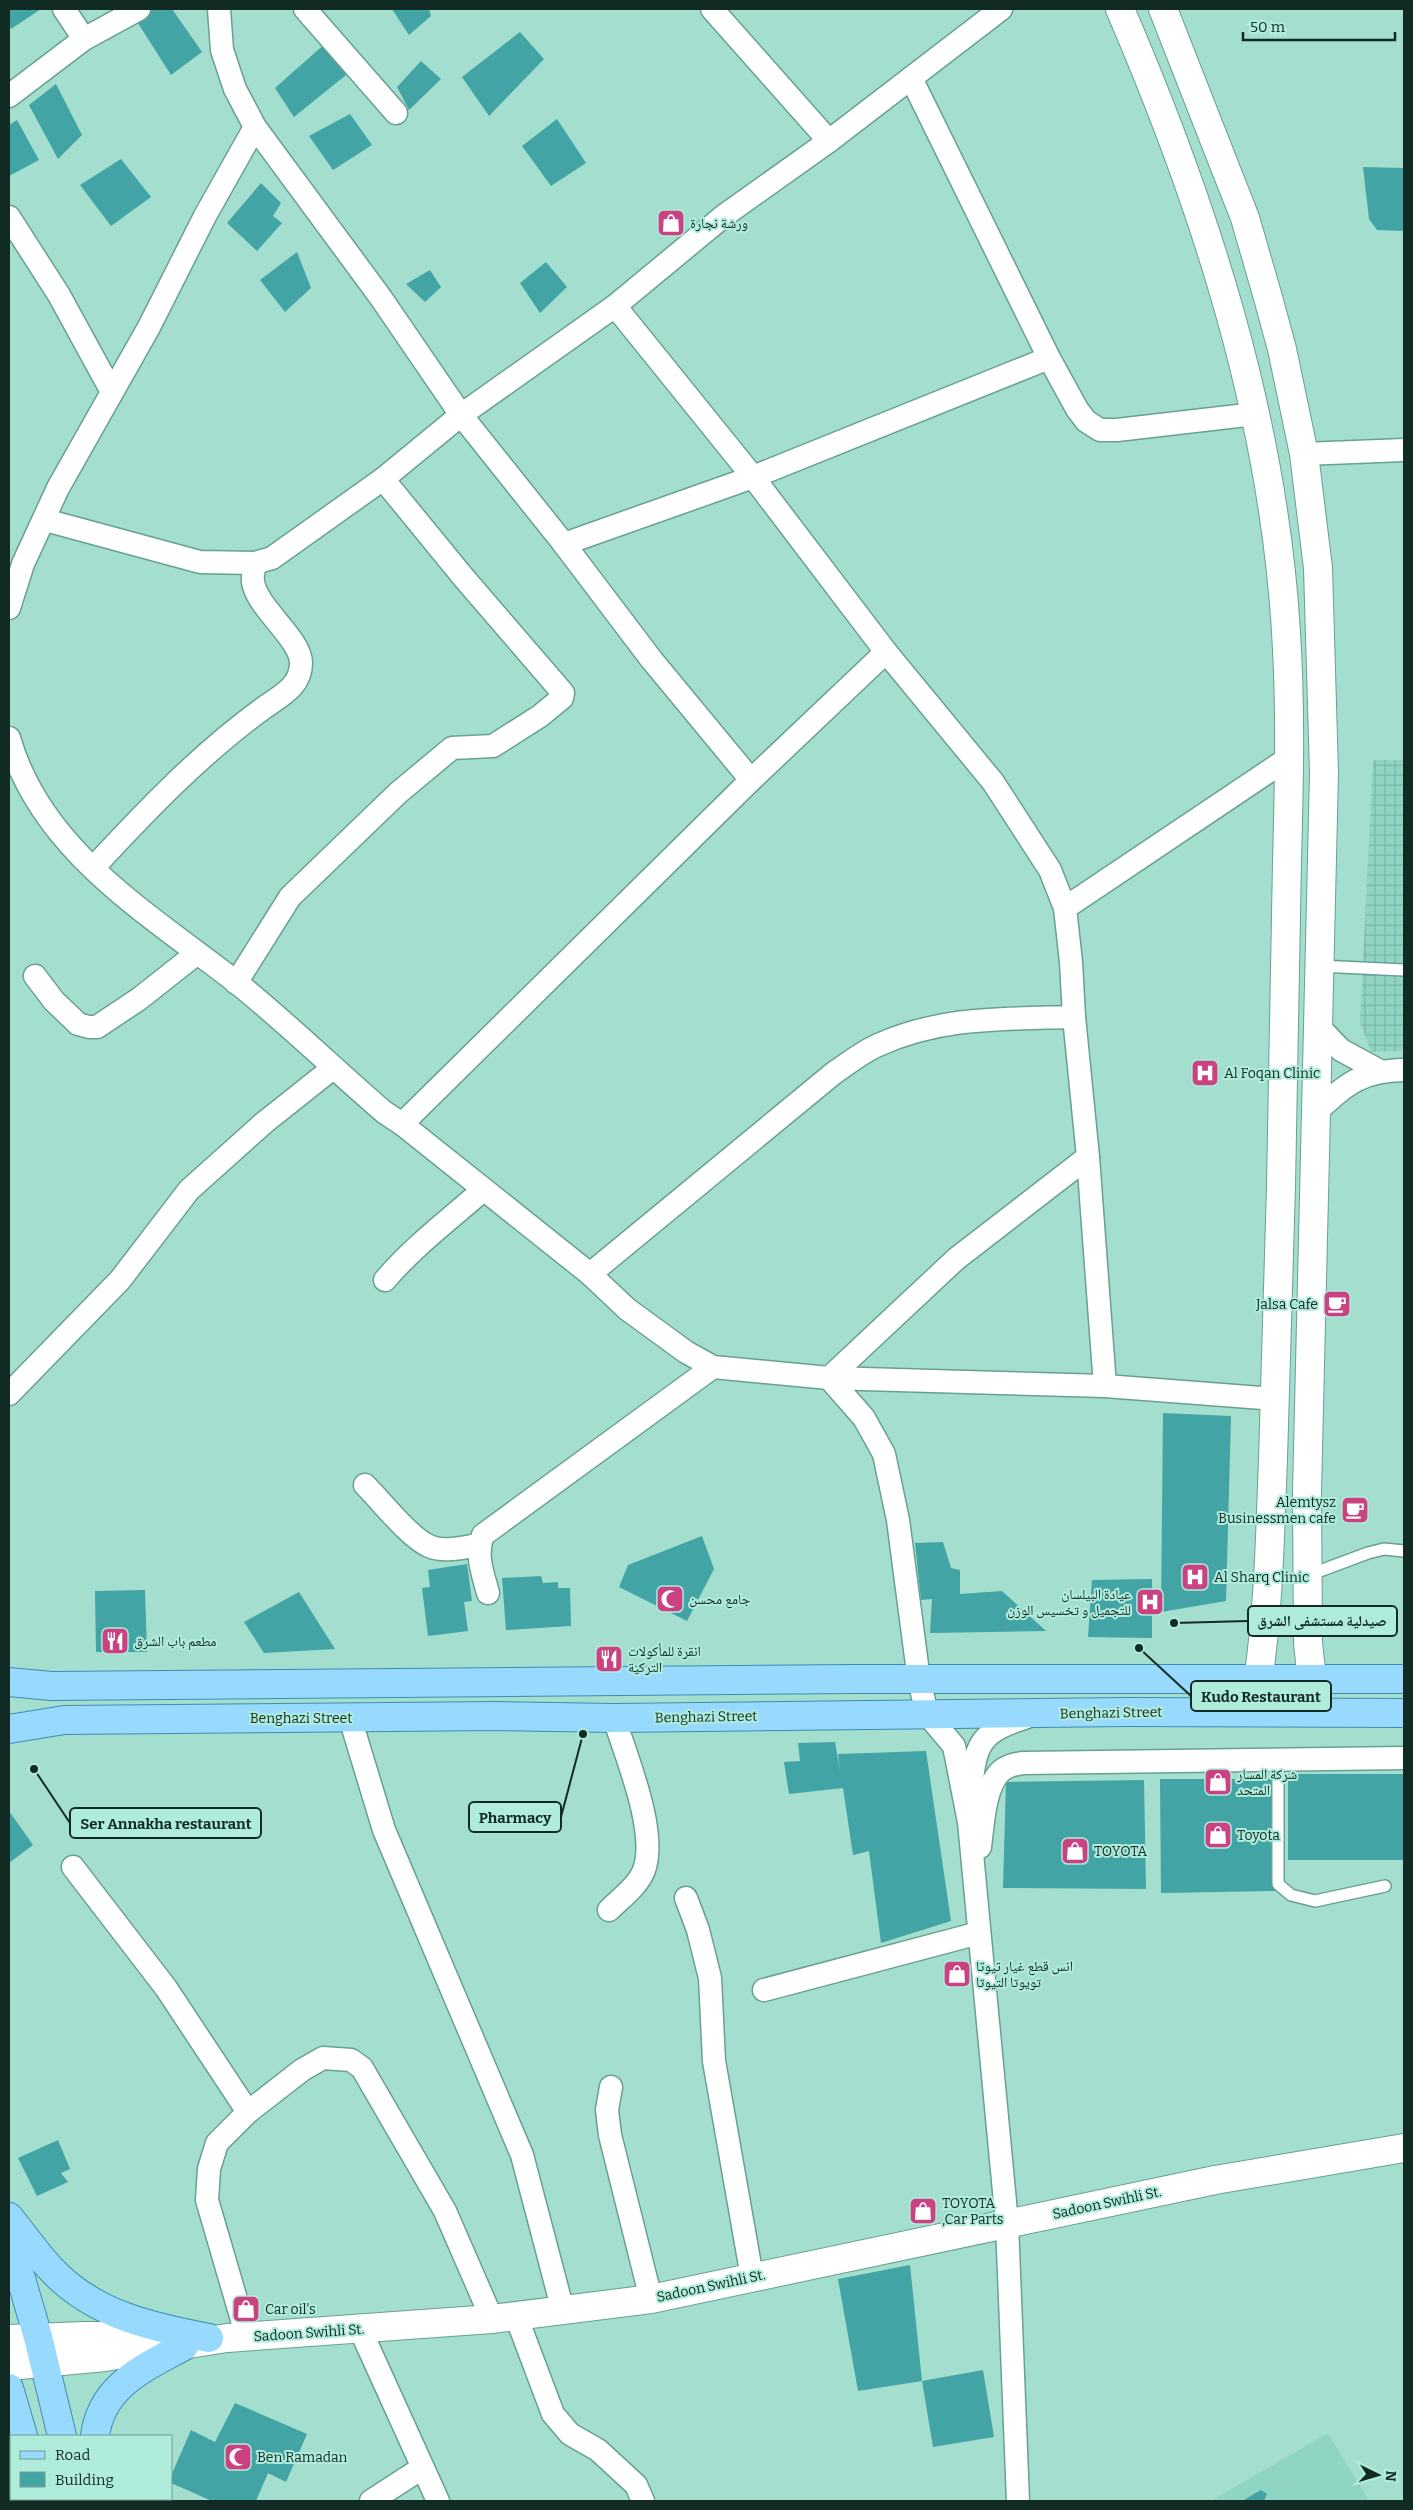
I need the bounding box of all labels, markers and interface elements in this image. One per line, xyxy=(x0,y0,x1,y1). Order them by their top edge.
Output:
scale bar xyxy=(1243,10,1396,42)
text: 50 m xyxy=(1250,18,1286,36)
shop icon: ورشة نجارة xyxy=(656,208,686,238)
place label: ورشة نجارة xyxy=(690,215,748,232)
hospital icon: Al Foqan Clinic xyxy=(1190,1058,1220,1088)
place label: Al Foqan Clinic xyxy=(1224,1065,1320,1082)
cafe icon: Jalsa Cafe xyxy=(1322,1289,1352,1319)
place label: Jalsa Cafe xyxy=(1255,1296,1318,1313)
place label: Alemtysz Businessmen cafe xyxy=(1218,1494,1336,1527)
cafe icon: Alemtysz Businessmen cafe xyxy=(1340,1495,1370,1525)
hospital icon: Al Sharq Clinic xyxy=(1180,1562,1210,1592)
place label: Al Sharq Clinic xyxy=(1214,1569,1309,1586)
mosque icon: جامع محسن xyxy=(655,1584,685,1614)
place label: عيادة البيلسان للتجميل و تخسيس الوزن xyxy=(1007,1586,1131,1619)
hospital icon: عيادة البيلسان للتجميل و تخسيس الوزن xyxy=(1135,1587,1165,1617)
place label: جامع محسن xyxy=(689,1591,751,1609)
callout: صيدلية مستشفى الشرق xyxy=(1248,1606,1397,1636)
text: صيدلية مستشفى الشرق xyxy=(1257,1612,1387,1630)
restaurant icon: مطعم باب الشرق xyxy=(100,1626,130,1656)
place label: مطعم باب الشرق xyxy=(134,1633,216,1651)
place label: انقرة للمأكولات التركية xyxy=(628,1643,701,1676)
restaurant icon: انقرة للمأكولات التركية xyxy=(594,1644,624,1674)
callout: Kudo Restaurant xyxy=(1191,1681,1331,1711)
text: Kudo Restaurant xyxy=(1201,1688,1321,1706)
street label: Benghazi Street xyxy=(1060,1704,1162,1722)
street label: Benghazi Street xyxy=(655,1708,757,1726)
street label: Benghazi Street xyxy=(250,1710,352,1727)
place label: شركة المسار المتحد xyxy=(1236,1766,1297,1799)
shop icon: شركة المسار المتحد xyxy=(1203,1767,1233,1797)
callout: Pharmacy xyxy=(469,1802,561,1832)
callout: Ser Annakha restaurant xyxy=(70,1808,261,1838)
text: Pharmacy xyxy=(479,1809,552,1827)
text: Ser Annakha restaurant xyxy=(80,1815,252,1833)
shop icon: Toyota xyxy=(1203,1820,1233,1850)
place label: Toyota xyxy=(1237,1827,1280,1844)
shop icon: TOYOTA xyxy=(1060,1836,1090,1866)
place label: TOYOTA xyxy=(1094,1843,1147,1860)
place label: انس قطع غيار تيوتا تويوتا التيوتا xyxy=(976,1958,1073,1991)
shop icon: انس قطع غيار تيوتا تويوتا التيوتا xyxy=(942,1959,972,1989)
street label: Sadoon Swihli St. xyxy=(1051,2183,1163,2223)
place label: TOYOTA ,Car Parts xyxy=(942,2195,1003,2228)
shop icon: TOYOTA ,Car Parts xyxy=(908,2196,938,2226)
street label: Sadoon Swihli St. xyxy=(655,2266,767,2306)
shop icon: Car oil's xyxy=(231,2294,261,2324)
place label: Car oil's xyxy=(265,2301,316,2318)
street label: Sadoon Swihli St. xyxy=(253,2321,365,2345)
legend xyxy=(10,2435,172,2500)
mosque icon: Ben Ramadan xyxy=(223,2442,253,2472)
text: Road xyxy=(55,2446,90,2464)
place label: Ben Ramadan xyxy=(257,2449,348,2466)
north arrow xyxy=(1353,2450,1403,2500)
text: N xyxy=(1381,2470,1399,2482)
text: Building xyxy=(55,2471,114,2489)

